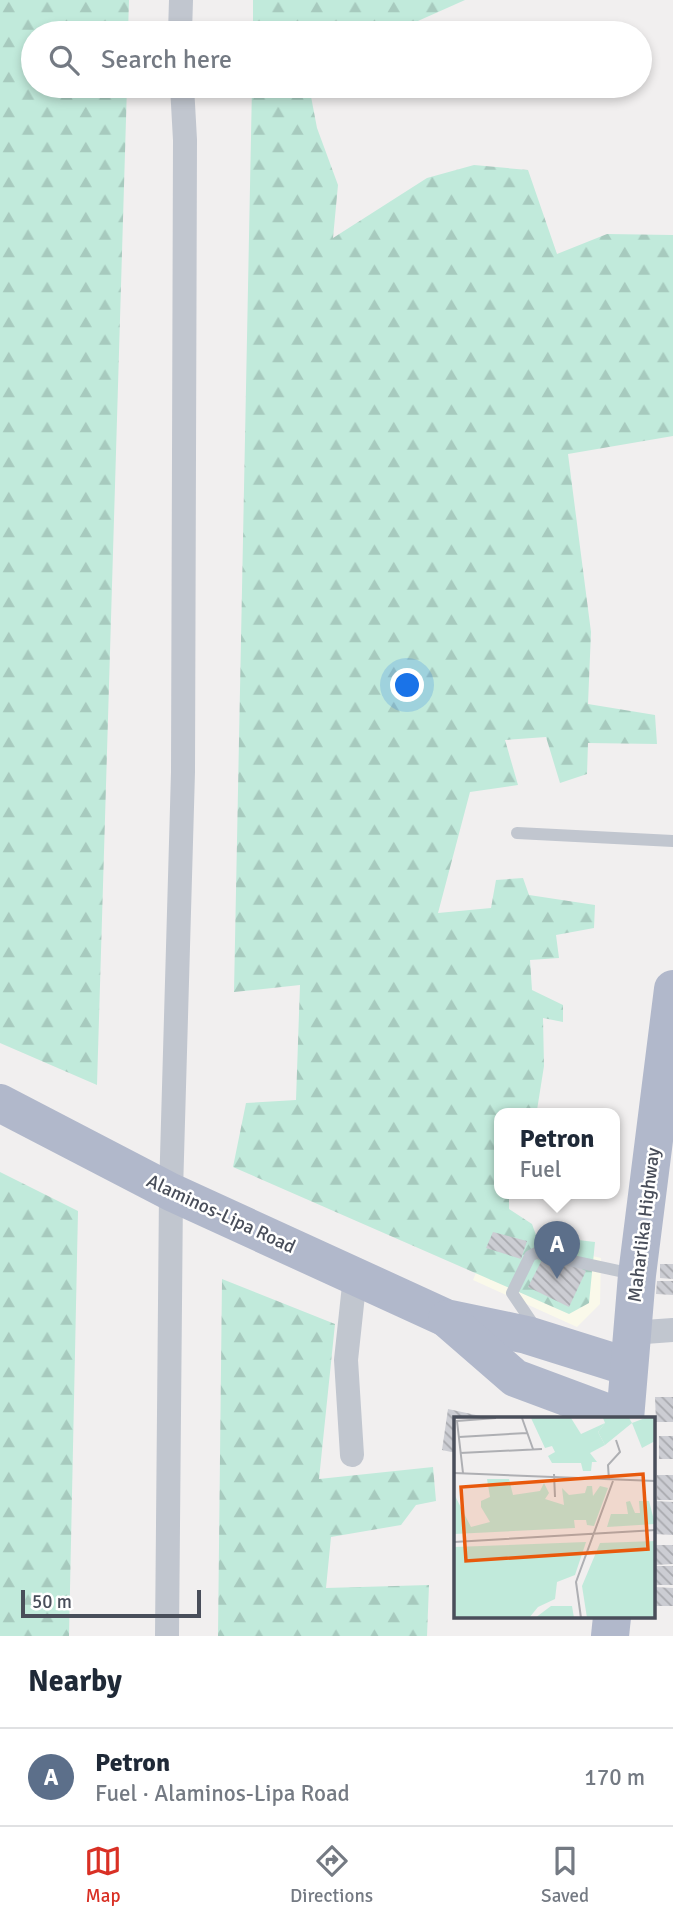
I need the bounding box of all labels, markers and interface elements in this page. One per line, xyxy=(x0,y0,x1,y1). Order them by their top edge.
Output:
search box xyxy=(21,21,652,98)
icon: search xyxy=(45,41,83,79)
text: Search here xyxy=(101,44,232,76)
your location xyxy=(390,668,424,702)
popup xyxy=(494,1108,620,1199)
text: Petron xyxy=(519,1123,595,1155)
street label: Maharlika Highway xyxy=(623,1146,665,1304)
text: Fuel xyxy=(519,1155,562,1184)
street label: Alaminos-Lipa Road xyxy=(143,1169,299,1259)
pin: A xyxy=(534,1221,580,1279)
inset map xyxy=(454,1417,656,1618)
scale bar xyxy=(21,1587,201,1619)
text: 50 m xyxy=(32,1590,72,1614)
text: Nearby xyxy=(28,1663,122,1700)
text: Petron xyxy=(95,1747,170,1779)
text: A xyxy=(44,1763,58,1792)
text: 170 m xyxy=(584,1763,645,1792)
text: Fuel · Alaminos-Lipa Road xyxy=(95,1779,350,1808)
tab: Map xyxy=(84,1842,122,1908)
tab: Directions xyxy=(290,1842,373,1908)
tab: Saved xyxy=(541,1842,589,1908)

